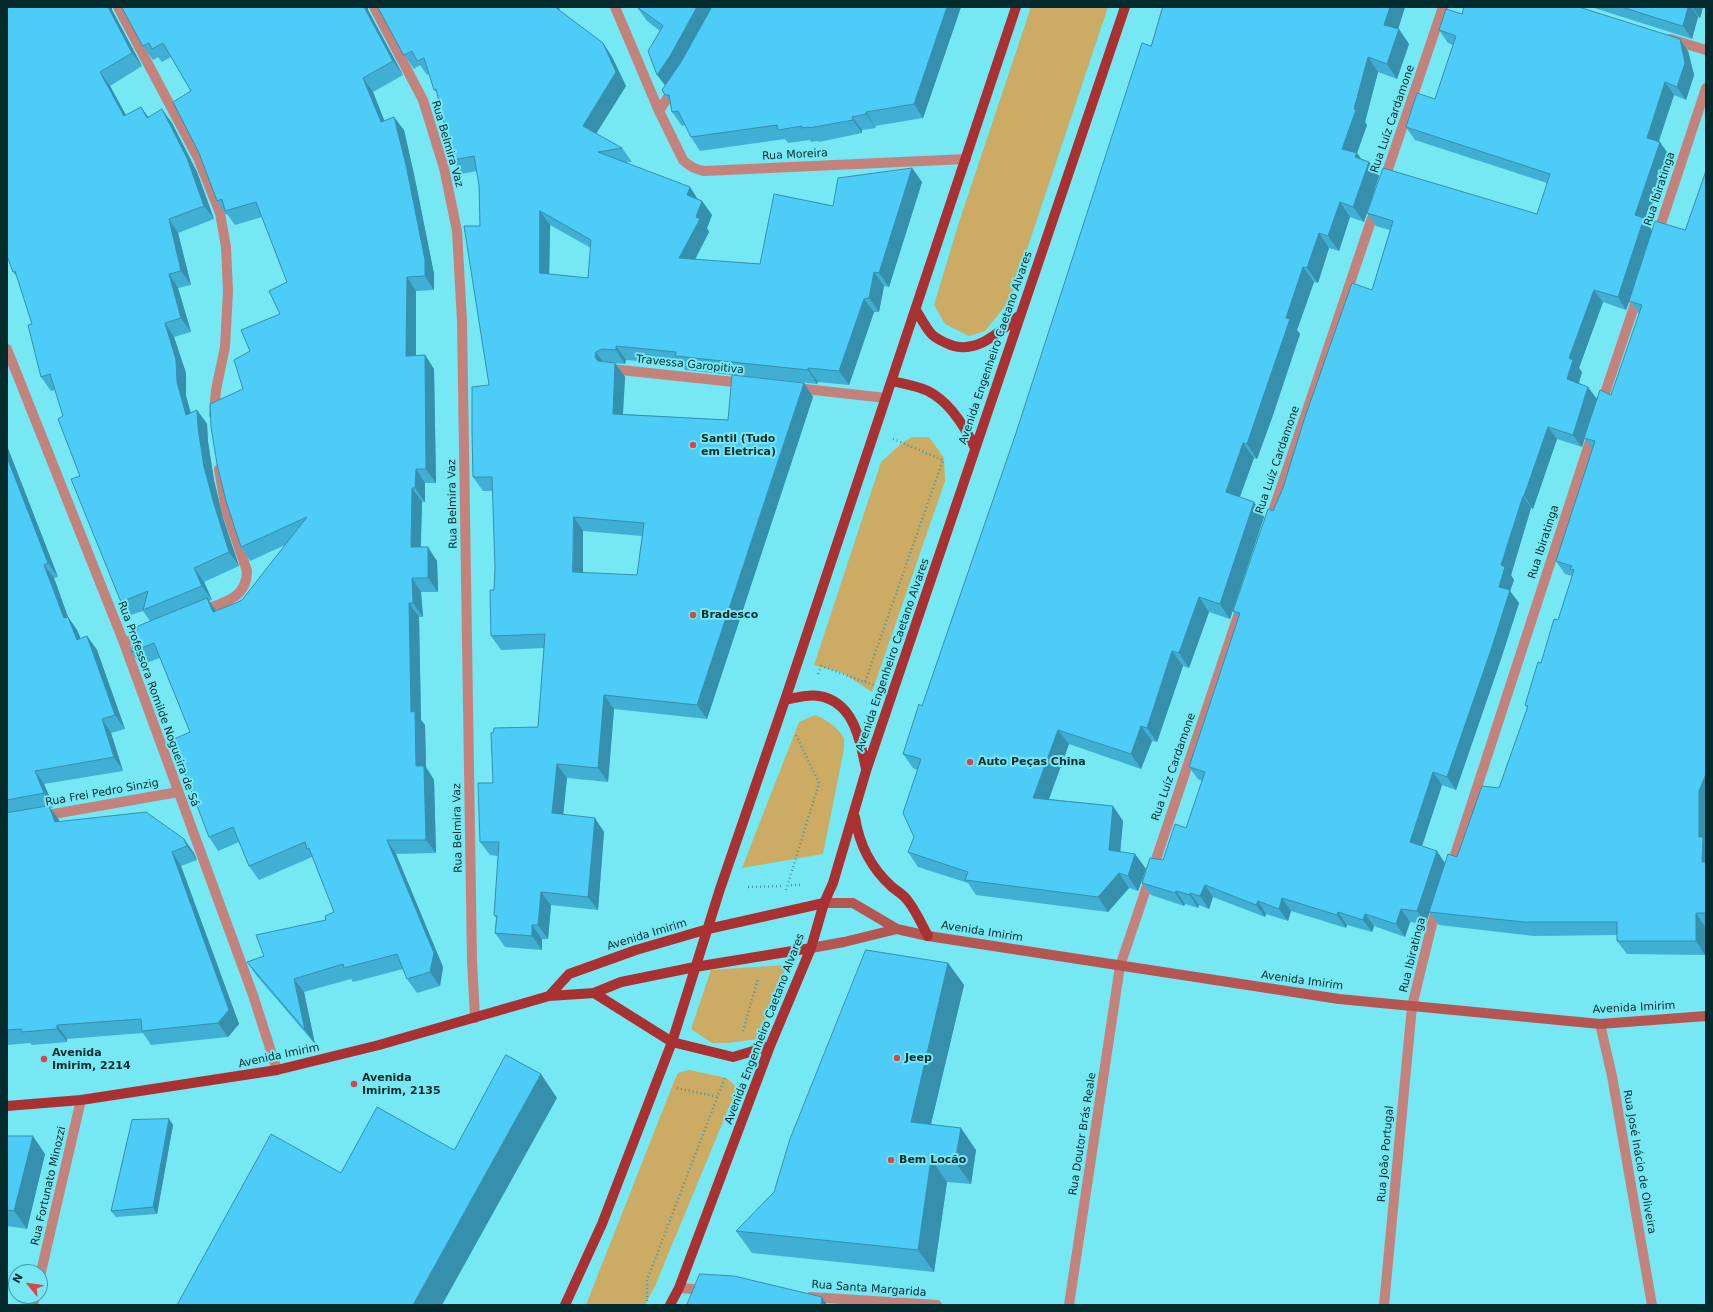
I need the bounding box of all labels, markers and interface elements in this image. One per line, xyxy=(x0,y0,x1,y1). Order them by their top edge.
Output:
street label: Rua Luíz Cardamone xyxy=(1368,63,1418,175)
street label: Rua Belmira Vaz xyxy=(428,99,466,189)
street label: Rua Moreira xyxy=(762,147,828,163)
street label: Rua Ibiratinga xyxy=(1642,150,1678,228)
street label: Avenida Engenheiro Caetano Alvares xyxy=(957,250,1035,446)
street label: Travessa Garopitiva xyxy=(635,353,745,377)
street label: Rua Luíz Cardamone xyxy=(1253,404,1303,516)
place label: Santil (Tudo em Eletrica) xyxy=(701,432,776,458)
marker: Santil (Tudo em Eletrica) xyxy=(688,440,698,450)
street label: Rua Belmira Vaz xyxy=(446,459,460,549)
street label: Rua Ibiratinga xyxy=(1526,503,1562,581)
street label: Avenida Engenheiro Caetano Alvares xyxy=(854,557,932,753)
street label: Rua Professora Romilde Nogueira de Sá xyxy=(115,599,201,809)
place label: Bradesco xyxy=(701,608,758,622)
marker: Bradesco xyxy=(688,610,698,620)
street label: Rua Luíz Cardamone xyxy=(1149,711,1199,823)
place label: Auto Peças China xyxy=(978,755,1086,769)
marker: Auto Peças China xyxy=(965,757,975,767)
street label: Rua Frei Pedro Sinzig xyxy=(44,777,160,809)
street label: Rua Belmira Vaz xyxy=(451,783,465,873)
street label: Rua Ibiratinga xyxy=(1397,916,1429,994)
street label: Avenida Imirim xyxy=(606,917,688,953)
street label: Avenida Imirim xyxy=(940,919,1024,945)
street label: Avenida Engenheiro Caetano Alvares xyxy=(722,932,808,1126)
street label: Avenida Imirim xyxy=(1260,969,1344,993)
street label: Avenida Imirim xyxy=(1592,999,1676,1017)
street label: Avenida Imirim xyxy=(237,1041,321,1071)
place label: Avenida Imirim, 2214 xyxy=(52,1046,131,1072)
place label: Jeep xyxy=(905,1051,932,1065)
marker: Jeep xyxy=(892,1053,902,1063)
marker: Avenida Imirim, 2214 xyxy=(39,1054,49,1064)
place label: Avenida Imirim, 2135 xyxy=(362,1071,441,1097)
street label: Rua Doutor Brás Reale xyxy=(1067,1072,1099,1196)
marker: Avenida Imirim, 2135 xyxy=(349,1079,359,1089)
street label: Rua José Inácio de Oliveira xyxy=(1620,1089,1658,1235)
street label: Rua João Portugal xyxy=(1375,1105,1397,1203)
street label: Rua Fortunato Minozzi xyxy=(29,1125,69,1247)
place label: Bem Locão xyxy=(899,1153,966,1167)
marker: Bem Locão xyxy=(886,1155,896,1165)
north arrow xyxy=(8,1264,48,1304)
text: N xyxy=(10,1271,26,1286)
street label: Rua Santa Margarida xyxy=(811,1278,927,1300)

